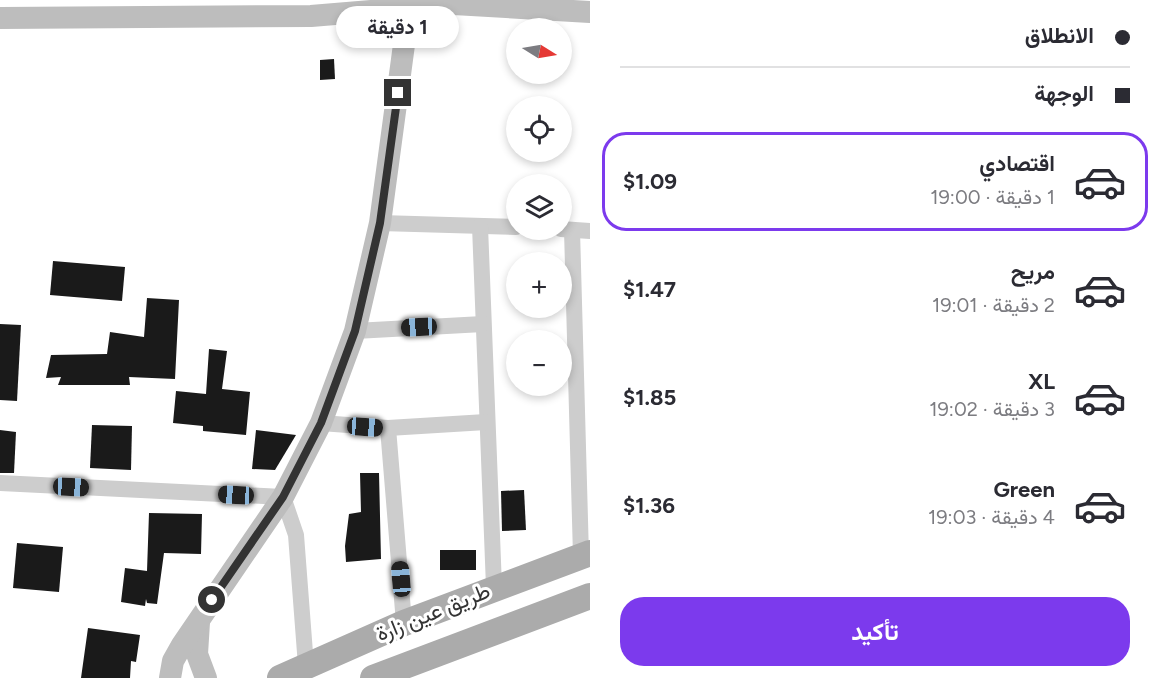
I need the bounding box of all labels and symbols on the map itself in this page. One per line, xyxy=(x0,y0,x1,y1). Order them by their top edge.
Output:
callout: 1 دقيقة xyxy=(336,6,460,48)
north arrow xyxy=(506,18,572,84)
route end xyxy=(384,79,411,106)
car xyxy=(401,317,437,337)
car xyxy=(346,417,384,437)
car xyxy=(53,477,89,497)
car xyxy=(218,485,254,505)
car xyxy=(390,560,412,598)
street label: طريق عين زارة xyxy=(372,577,494,647)
route start xyxy=(198,586,225,613)

